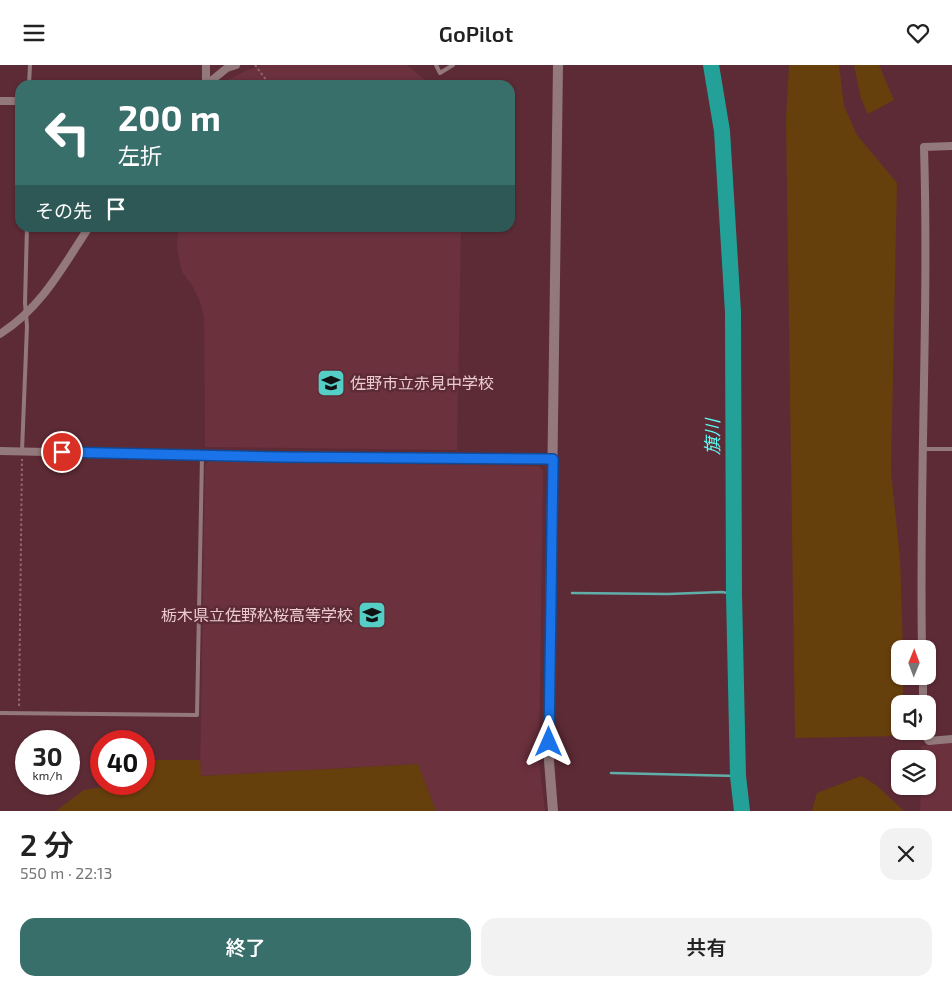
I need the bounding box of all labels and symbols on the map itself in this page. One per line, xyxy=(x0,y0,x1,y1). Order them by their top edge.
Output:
school or university icon: 佐野市立赤見中学校 xyxy=(316,368,346,398)
place label: 佐野市立赤見中学校 xyxy=(350,373,494,392)
water label: 旗川 xyxy=(701,417,723,455)
pin xyxy=(41,431,83,473)
school or university icon: 栃木県立佐野松桜高等学校 xyxy=(357,600,387,630)
place label: 栃木県立佐野松桜高等学校 xyxy=(161,605,353,624)
north arrow xyxy=(891,640,936,685)
position arrow xyxy=(522,715,574,767)
speed limit sign: 40 xyxy=(90,730,155,795)

